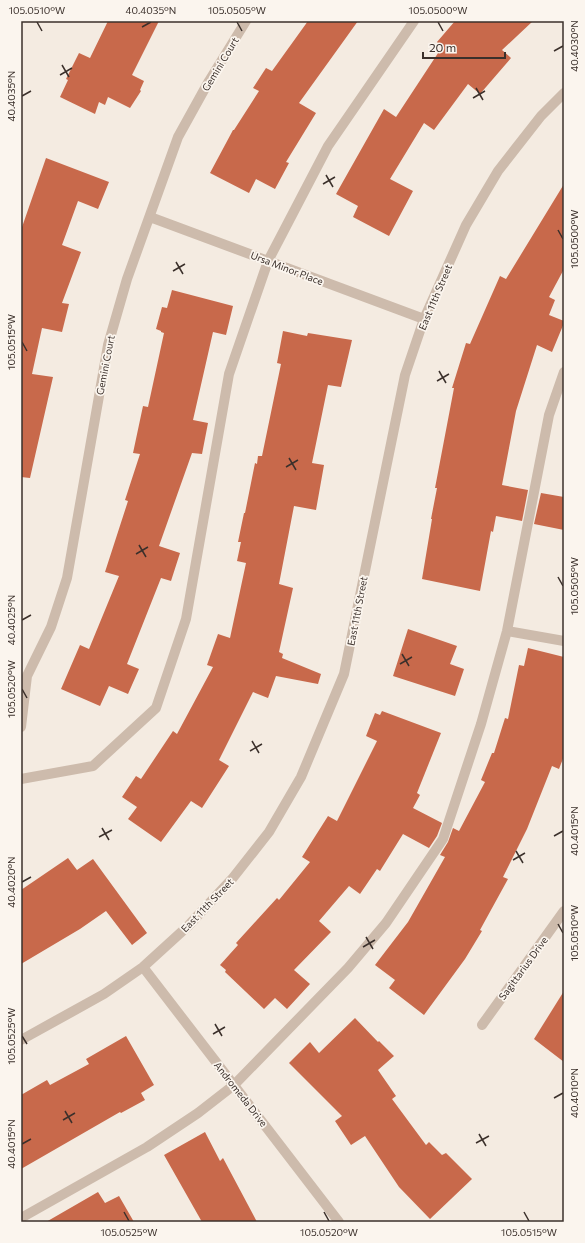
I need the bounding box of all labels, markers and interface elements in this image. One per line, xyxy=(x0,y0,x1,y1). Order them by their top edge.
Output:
text: 105.0510°W xyxy=(9,4,65,16)
text: 40.4035°N xyxy=(126,4,176,16)
text: 105.0505°W xyxy=(208,4,266,16)
text: 105.0500°W xyxy=(409,4,467,16)
text: 40.4030°N xyxy=(568,20,580,72)
scale bar xyxy=(423,34,505,60)
street label: Gemini Court xyxy=(199,35,241,93)
text: 20 m xyxy=(429,40,456,54)
text: 40.4035°N xyxy=(5,71,17,121)
text: 105.0500°W xyxy=(568,210,580,268)
street label: Ursa Minor Place xyxy=(249,249,325,287)
street label: East 11th Street xyxy=(416,262,454,332)
text: 105.0515°W xyxy=(5,314,17,370)
street label: Gemini Court xyxy=(93,334,117,396)
text: 105.0505°W xyxy=(568,557,580,615)
street label: East 11th Street xyxy=(344,575,370,647)
text: 40.4025°N xyxy=(5,595,17,645)
text: 105.0520°W xyxy=(5,660,17,718)
text: 40.4015°N xyxy=(568,806,580,856)
text: 40.4020°N xyxy=(5,856,17,908)
street label: East 11th Street xyxy=(178,876,236,934)
text: 105.0510°W xyxy=(568,905,580,961)
street label: Sagittarius Drive xyxy=(496,934,550,1002)
text: 105.0525°W xyxy=(5,1007,17,1065)
street label: Andromeda Drive xyxy=(212,1059,270,1129)
text: 40.4010°N xyxy=(568,1068,580,1118)
text: 40.4015°N xyxy=(5,1119,17,1169)
text: 105.0525°W xyxy=(100,1226,158,1238)
text: 105.0520°W xyxy=(300,1226,358,1238)
text: 105.0515°W xyxy=(501,1226,557,1238)

